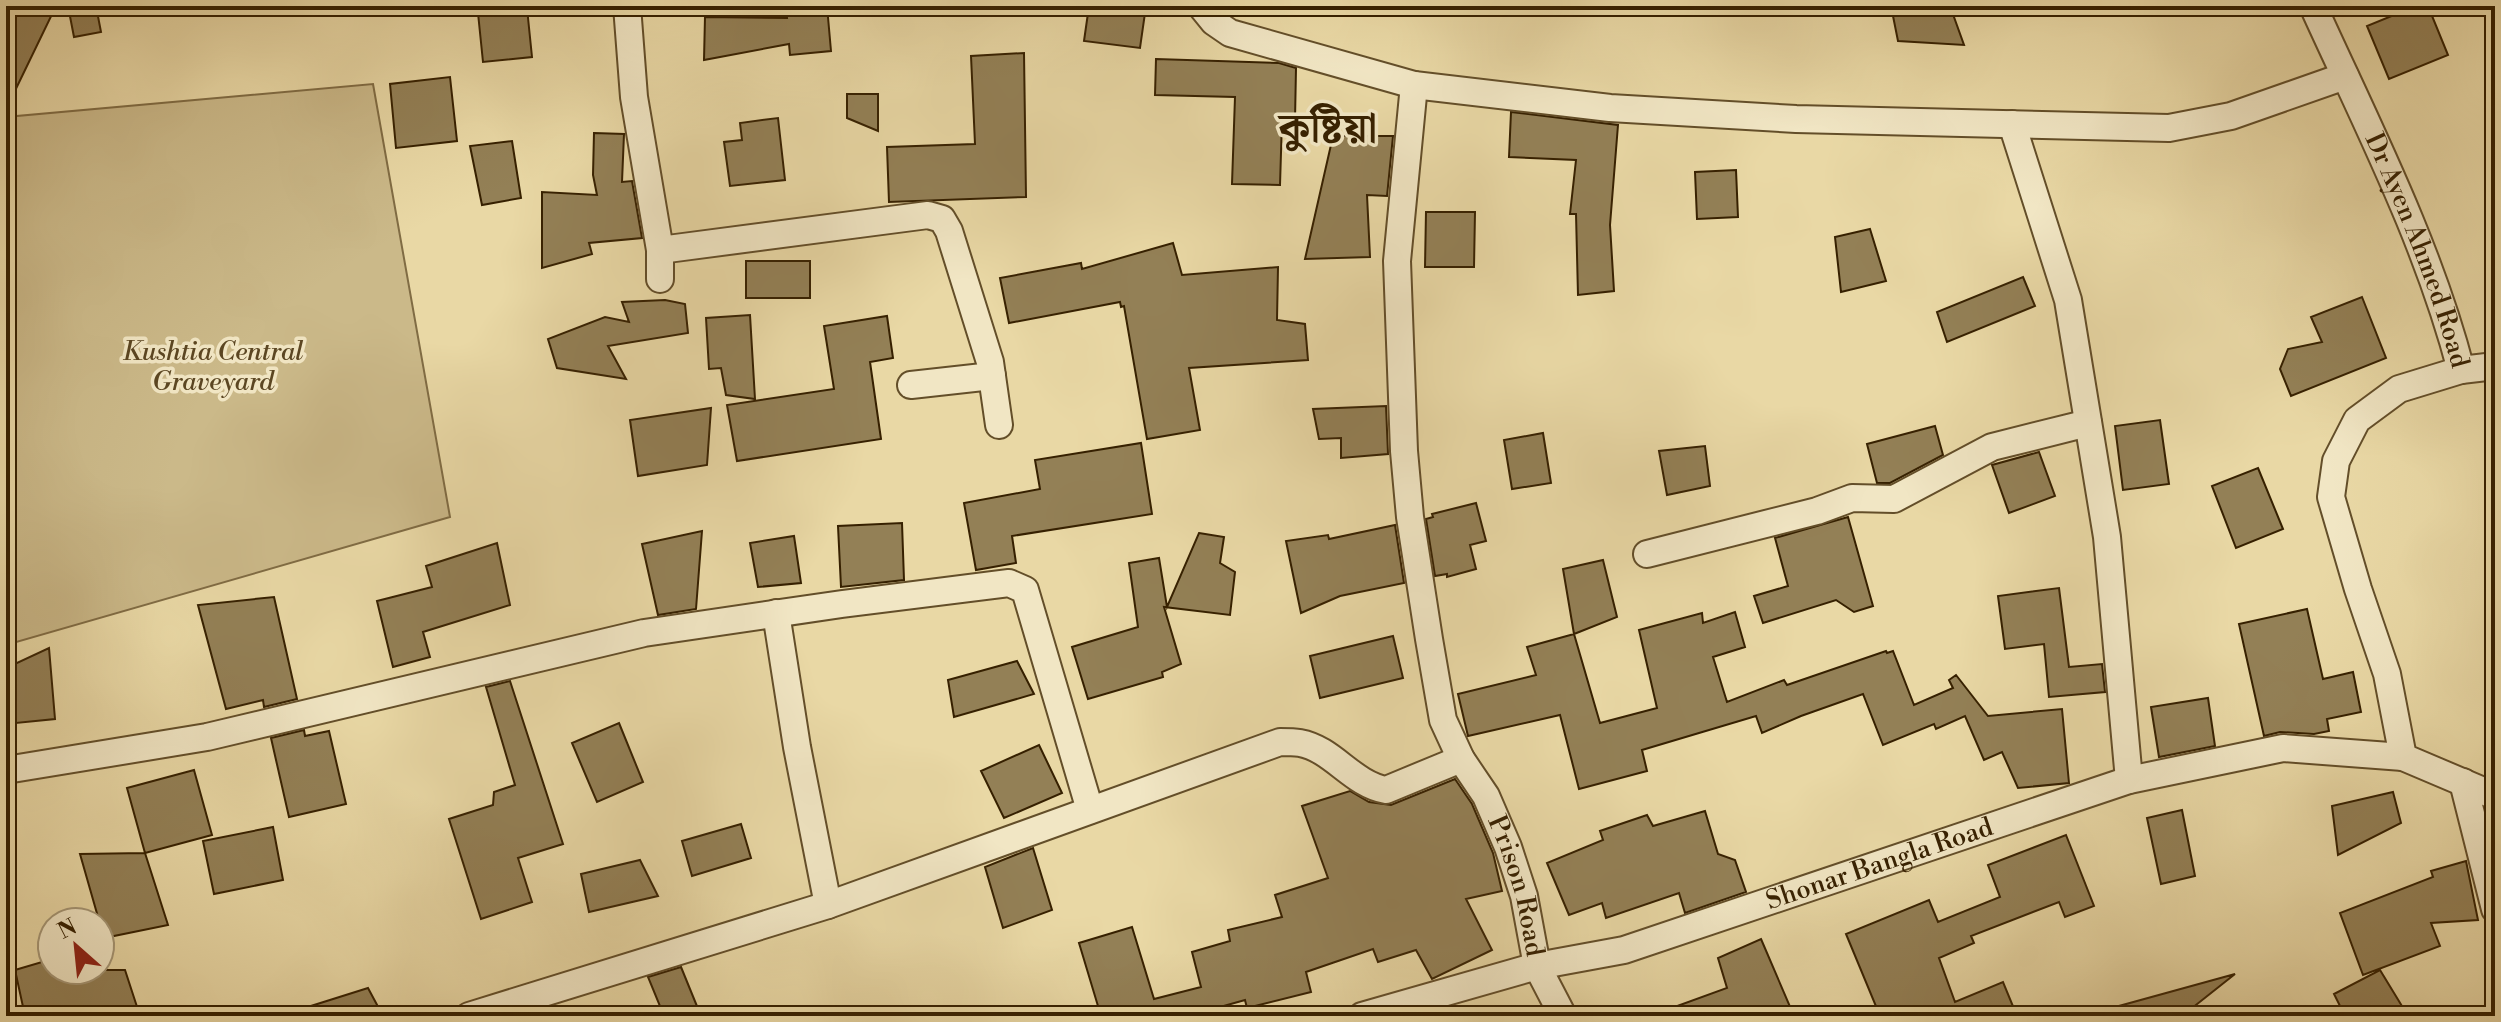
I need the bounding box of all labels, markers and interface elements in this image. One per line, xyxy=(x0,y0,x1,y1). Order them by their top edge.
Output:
district label: কুষ্টিয়া xyxy=(1277,103,1377,156)
street label: Dr Ayen Ahmed Road xyxy=(2358,128,2476,372)
park label: Kushtia Central Graveyard xyxy=(122,336,304,398)
street label: Prison Road xyxy=(1480,811,1551,959)
street label: Shonar Bangla Road xyxy=(1762,811,1997,917)
north arrow xyxy=(36,906,116,986)
text: N xyxy=(54,913,82,945)

